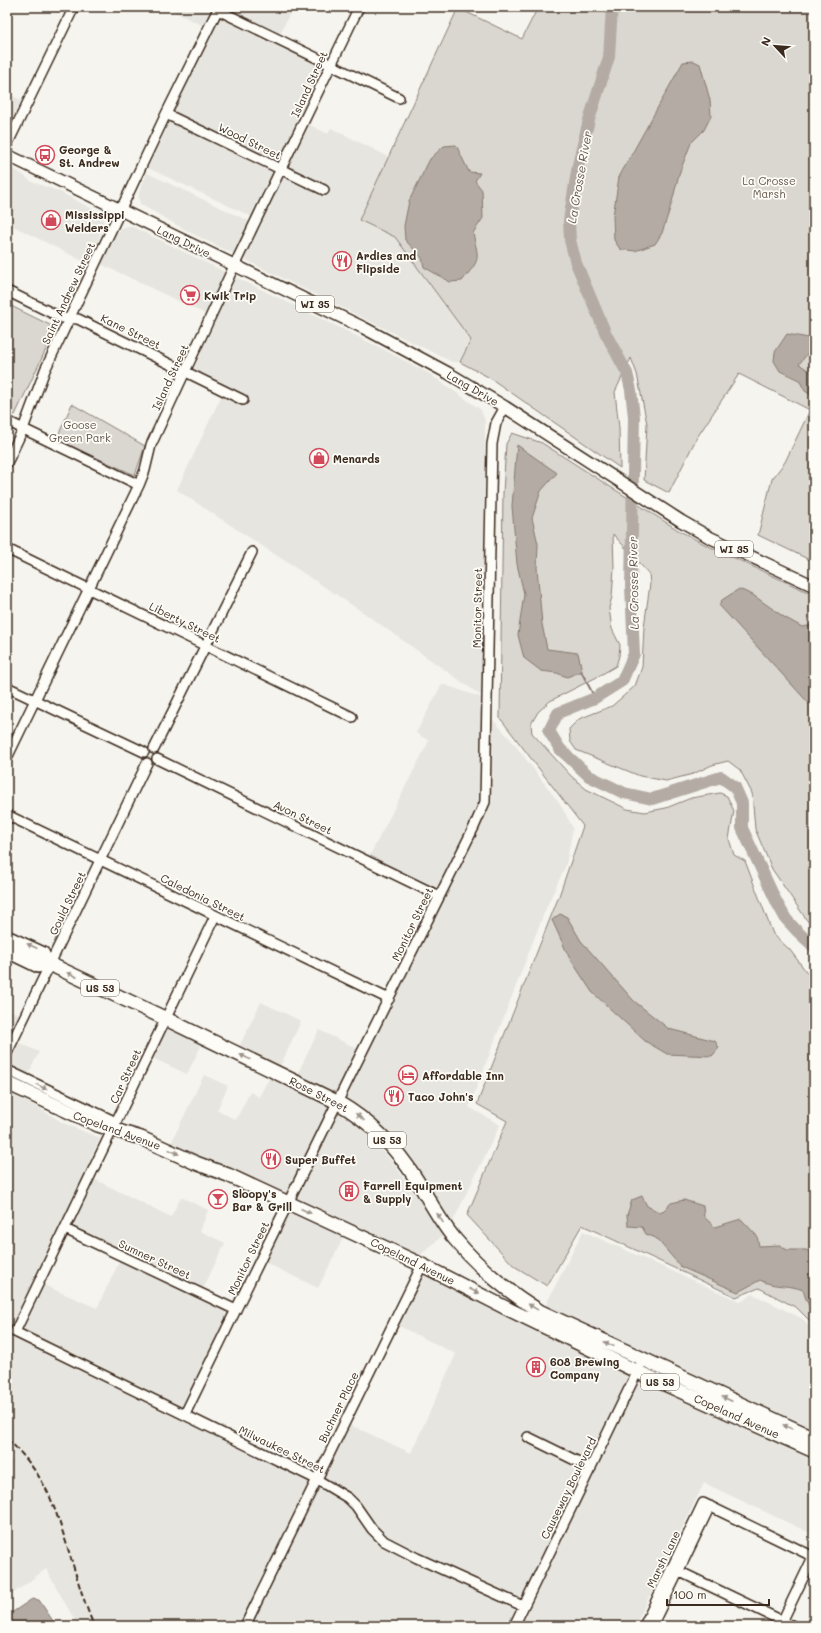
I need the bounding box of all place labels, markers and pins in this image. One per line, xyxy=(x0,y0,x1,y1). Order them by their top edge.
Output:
place label: George & St. Andrew xyxy=(59,142,120,170)
bus stop icon: George & St. Andrew xyxy=(34,144,56,166)
place label: Mississippi Welders xyxy=(65,207,125,235)
shop icon: Mississippi Welders xyxy=(40,209,62,231)
place label: Ardies and Flipside xyxy=(356,248,416,276)
restaurant icon: Ardies and Flipside xyxy=(331,250,353,272)
supermarket icon: Kwik Trip xyxy=(179,284,201,306)
place label: Kwik Trip xyxy=(204,288,256,303)
shop icon: Menards xyxy=(308,447,330,469)
place label: Menards xyxy=(333,451,380,466)
hotel icon: Affordable Inn xyxy=(397,1064,419,1086)
place label: Affordable Inn xyxy=(422,1068,504,1083)
restaurant icon: Taco John's xyxy=(383,1085,405,1107)
place label: Taco John's xyxy=(408,1089,474,1104)
restaurant icon: Super Buffet xyxy=(260,1148,282,1170)
place label: Super Buffet xyxy=(285,1152,356,1167)
place label: Farrell Equipment & Supply xyxy=(363,1178,462,1206)
building icon: Farrell Equipment & Supply xyxy=(338,1180,360,1202)
place label: Sloopy's Bar & Grill xyxy=(232,1186,292,1214)
bar icon: Sloopy's Bar & Grill xyxy=(207,1188,229,1210)
place label: 608 Brewing Company xyxy=(550,1354,620,1382)
building icon: 608 Brewing Company xyxy=(525,1356,547,1378)

